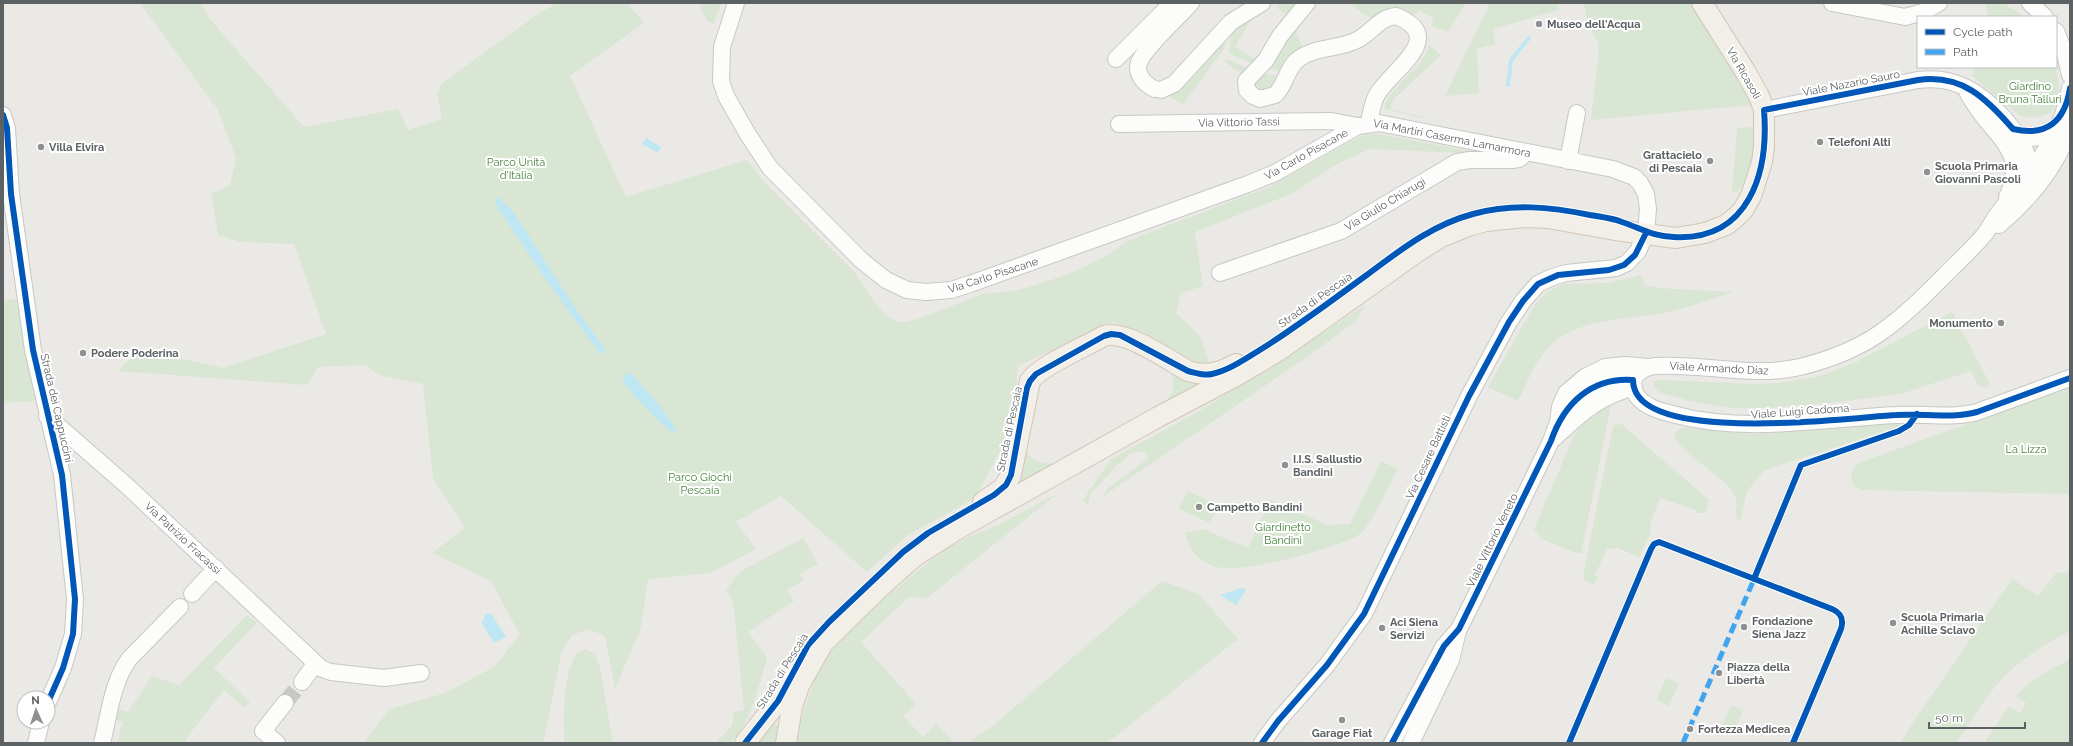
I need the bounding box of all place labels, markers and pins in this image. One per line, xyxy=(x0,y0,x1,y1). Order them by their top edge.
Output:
place label: Museo dell'Acqua xyxy=(1547,18,1640,31)
marker: Museo dell'Acqua xyxy=(1534,19,1544,29)
place label: Telefoni Alti xyxy=(1828,136,1891,149)
marker: Telefoni Alti xyxy=(1815,137,1825,147)
place label: Villa Elvira xyxy=(49,141,104,154)
marker: Villa Elvira xyxy=(36,142,46,152)
place label: Grattacielo di Pescaia xyxy=(1643,149,1702,175)
marker: Grattacielo di Pescaia xyxy=(1705,156,1715,166)
place label: Scuola Primaria Giovanni Pascoli xyxy=(1935,160,2021,186)
marker: Scuola Primaria Giovanni Pascoli xyxy=(1922,167,1932,177)
place label: Monumento xyxy=(1929,317,1993,330)
marker: Monumento xyxy=(1996,318,2006,328)
place label: Podere Poderina xyxy=(91,347,179,360)
marker: Podere Poderina xyxy=(78,348,88,358)
place label: I.I.S. Sallustio Bandini xyxy=(1293,453,1362,479)
marker: I.I.S. Sallustio Bandini xyxy=(1280,460,1290,470)
place label: Campetto Bandini xyxy=(1207,501,1302,514)
marker: Campetto Bandini xyxy=(1194,502,1204,512)
place label: Scuola Primaria Achille Sclavo xyxy=(1901,611,1984,637)
place label: Fondazione Siena Jazz xyxy=(1752,615,1813,641)
place label: Aci Siena Servizi xyxy=(1390,616,1438,642)
marker: Scuola Primaria Achille Sclavo xyxy=(1888,618,1898,628)
marker: Fondazione Siena Jazz xyxy=(1739,622,1749,632)
marker: Aci Siena Servizi xyxy=(1377,623,1387,633)
place label: Piazza della Libertà xyxy=(1727,661,1790,687)
marker: Piazza della Libertà xyxy=(1714,668,1724,678)
marker: Garage Fiat xyxy=(1337,715,1347,725)
place label: Fortezza Medicea xyxy=(1698,723,1790,736)
marker: Fortezza Medicea xyxy=(1685,724,1695,734)
place label: Garage Fiat xyxy=(1312,727,1373,740)

